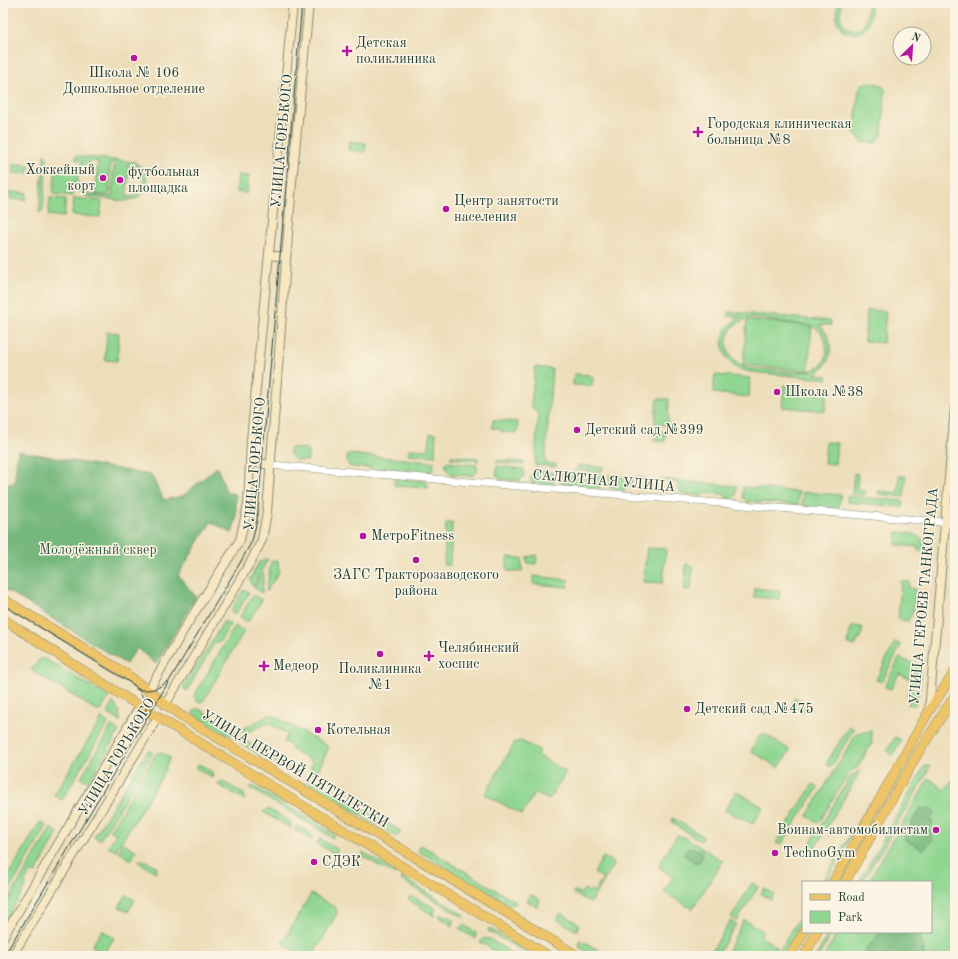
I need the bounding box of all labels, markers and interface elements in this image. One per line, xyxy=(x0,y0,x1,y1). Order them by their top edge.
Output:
north arrow xyxy=(892,26,932,66)
text: N xyxy=(909,32,922,45)
place label: Детская поликлиника xyxy=(356,36,436,66)
marker: Детская поликлиника xyxy=(341,45,353,57)
marker: Школа № 106 Дошкольное отделение xyxy=(129,53,139,63)
place label: Школа № 106 Дошкольное отделение xyxy=(63,66,205,96)
street label: УЛИЦА ГОРЬКОГО xyxy=(269,73,295,209)
place label: Городская клиническая больница №8 xyxy=(707,117,852,147)
marker: Городская клиническая больница №8 xyxy=(692,126,704,138)
place label: Хоккейный корт xyxy=(25,163,95,193)
place label: футбольная площадка xyxy=(128,165,200,195)
marker: Хоккейный корт xyxy=(98,173,108,183)
marker: футбольная площадка xyxy=(115,175,125,185)
place label: Центр занятости населения xyxy=(454,194,559,224)
marker: Центр занятости населения xyxy=(441,204,451,214)
place label: Школа №38 xyxy=(785,385,863,399)
marker: Школа №38 xyxy=(772,387,782,397)
street label: УЛИЦА ГОРЬКОГО xyxy=(242,396,268,532)
place label: Детский сад №399 xyxy=(585,423,704,437)
marker: Детский сад №399 xyxy=(572,425,582,435)
street label: САЛЮТНАЯ УЛИЦА xyxy=(532,468,676,494)
street label: УЛИЦА ГЕРОЕВ ТАНКОГРАДА xyxy=(908,486,941,705)
place label: МетроFitness xyxy=(371,529,454,543)
marker: МетроFitness xyxy=(358,531,368,541)
park label: Молодёжный сквер xyxy=(39,543,157,557)
marker: ЗАГС Тракторозаводского района xyxy=(411,555,421,565)
place label: ЗАГС Тракторозаводского района xyxy=(333,568,499,598)
place label: Челябинский хоспис xyxy=(438,641,519,671)
marker: Поликлиника №1 xyxy=(375,649,385,659)
marker: Челябинский хоспис xyxy=(423,650,435,662)
place label: Медеор xyxy=(273,659,319,673)
marker: Медеор xyxy=(258,660,270,672)
place label: Поликлиника №1 xyxy=(338,662,422,692)
street label: УЛИЦА ГОРЬКОГО xyxy=(76,696,158,818)
place label: Детский сад №475 xyxy=(695,702,814,716)
street label: УЛИЦА ПЕРВОЙ ПЯТИЛЕТКИ xyxy=(199,704,393,831)
marker: Детский сад №475 xyxy=(682,704,692,714)
place label: Котельная xyxy=(326,723,391,737)
marker: Котельная xyxy=(313,725,323,735)
place label: Воинам-автомобилистам xyxy=(777,823,928,837)
marker: Воинам-автомобилистам xyxy=(931,825,941,835)
place label: TechnoGym xyxy=(783,846,855,860)
marker: TechnoGym xyxy=(770,848,780,858)
place label: СДЭК xyxy=(322,855,361,869)
marker: СДЭК xyxy=(309,857,319,867)
legend xyxy=(802,881,932,933)
text: Road xyxy=(838,892,865,904)
text: Park xyxy=(838,912,863,924)

